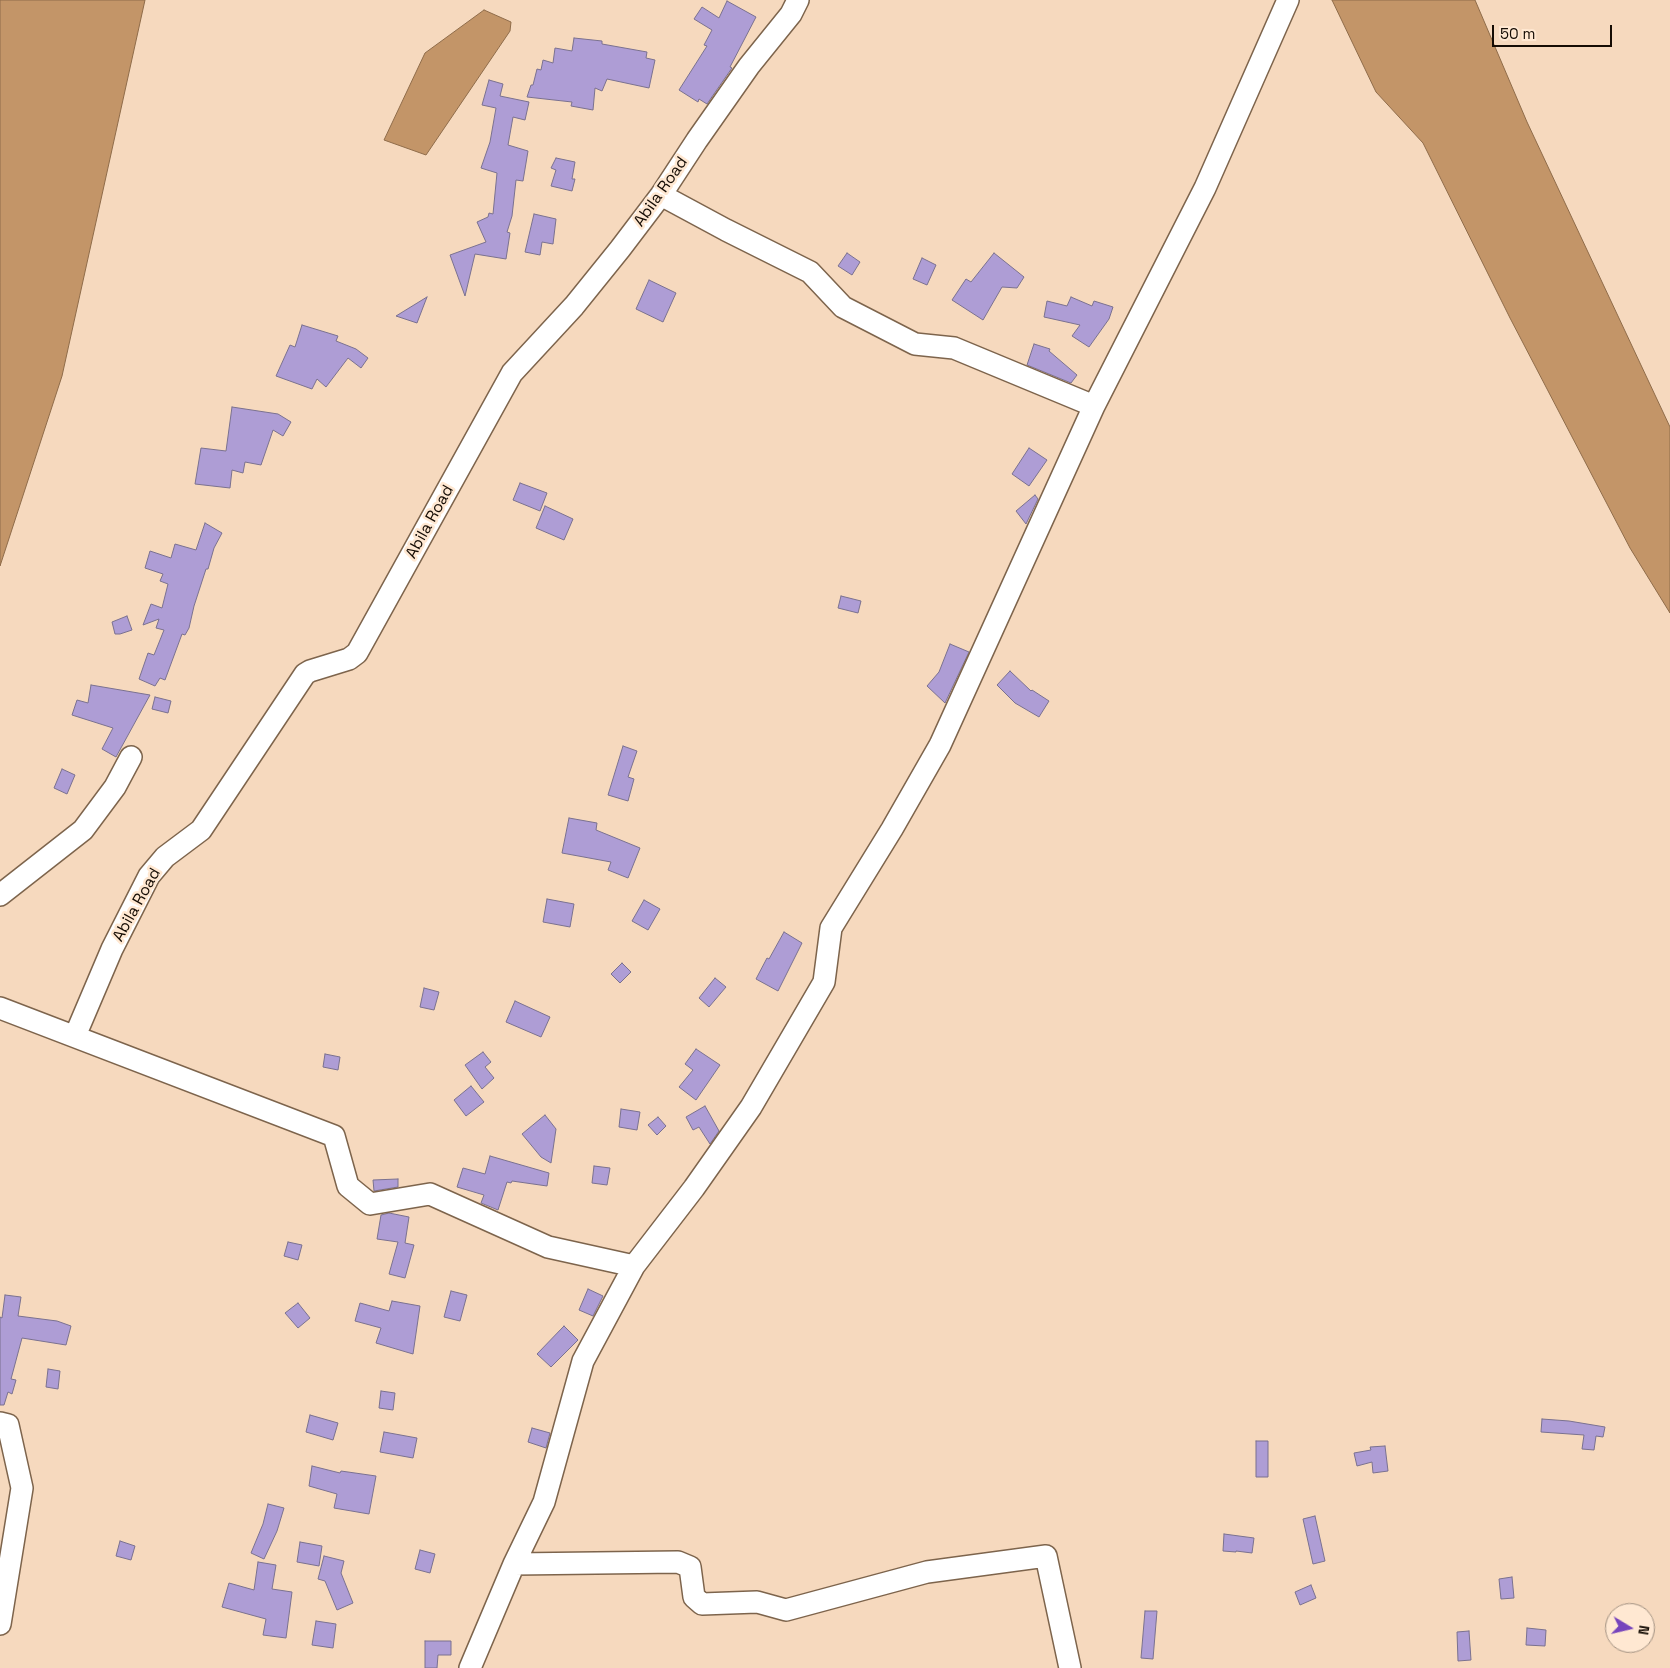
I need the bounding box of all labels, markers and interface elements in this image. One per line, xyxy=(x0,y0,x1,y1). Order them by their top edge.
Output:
scale bar xyxy=(1495,15,1615,47)
text: 50 m xyxy=(1500,24,1535,43)
street label: Abila Road xyxy=(630,153,692,231)
street label: Abila Road xyxy=(402,482,458,562)
street label: Abila Road xyxy=(109,865,165,945)
north arrow xyxy=(1605,1603,1655,1653)
text: N xyxy=(1634,1624,1653,1636)

